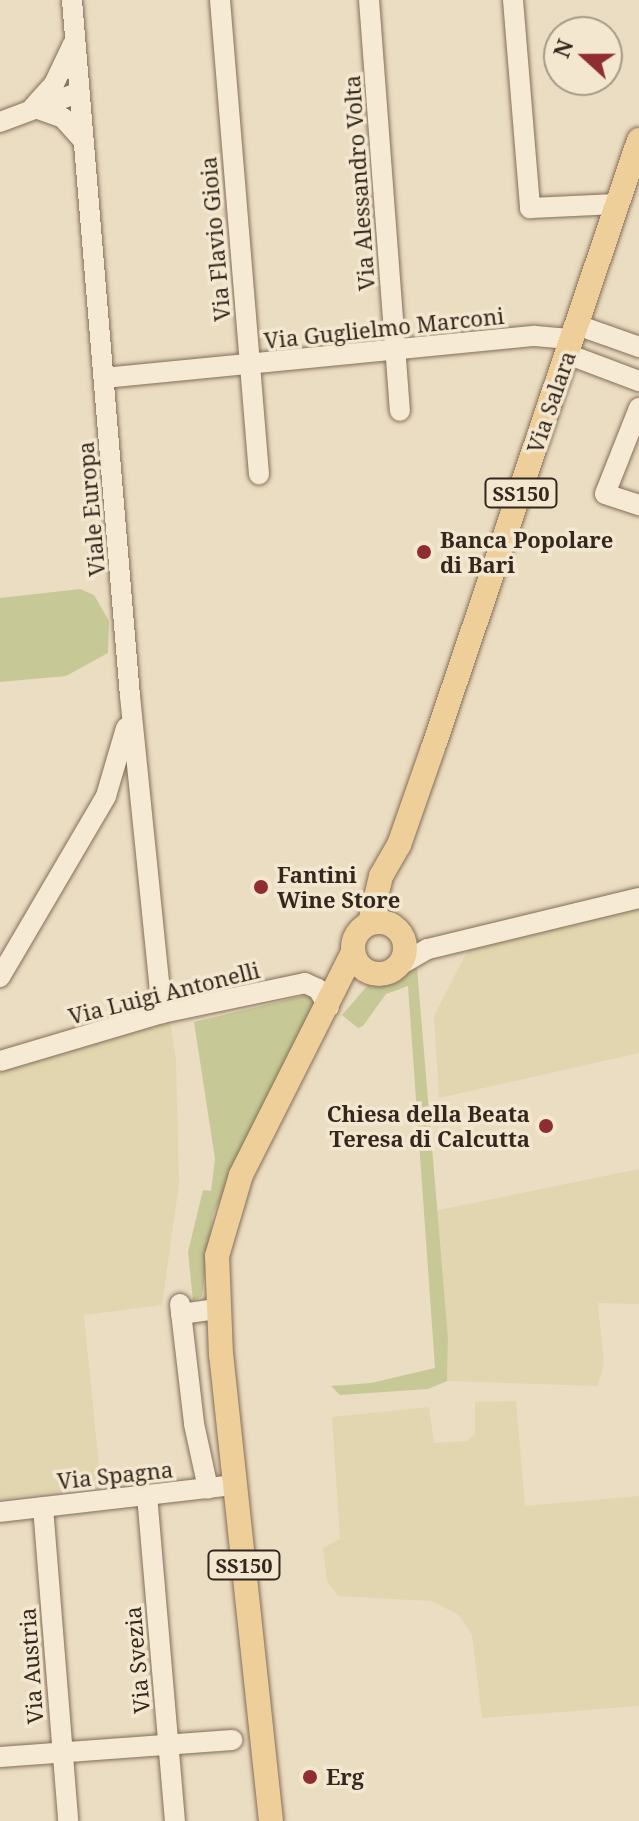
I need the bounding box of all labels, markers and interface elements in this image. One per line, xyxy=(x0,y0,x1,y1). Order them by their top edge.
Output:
north arrow xyxy=(543,16,623,96)
text: N xyxy=(545,35,580,62)
street label: Via Alessandro Volta xyxy=(338,74,380,292)
street label: Via Flavio Gioia xyxy=(195,156,235,322)
street label: Via Guglielmo Marconi xyxy=(263,302,505,354)
street label: Via Salara xyxy=(521,348,581,456)
street label: Viale Europa xyxy=(72,441,110,577)
road number: SS150 xyxy=(483,477,559,509)
place label: Banca Popolare di Bari xyxy=(440,526,613,578)
marker: Banca Popolare di Bari xyxy=(415,543,433,561)
place label: Fantini Wine Store xyxy=(277,861,400,912)
marker: Fantini Wine Store xyxy=(252,878,270,896)
street label: Via Luigi Antonelli xyxy=(66,956,262,1030)
place label: Chiesa della Beata Teresa di Calcutta xyxy=(327,1100,530,1152)
marker: Chiesa della Beata Teresa di Calcutta xyxy=(537,1117,555,1135)
street label: Via Spagna xyxy=(56,1456,174,1494)
road number: SS150 xyxy=(206,1549,282,1581)
street label: Via Svezia xyxy=(119,1605,155,1715)
street label: Via Austria xyxy=(14,1607,48,1725)
place label: Erg xyxy=(326,1764,364,1790)
marker: Erg xyxy=(301,1768,319,1786)

